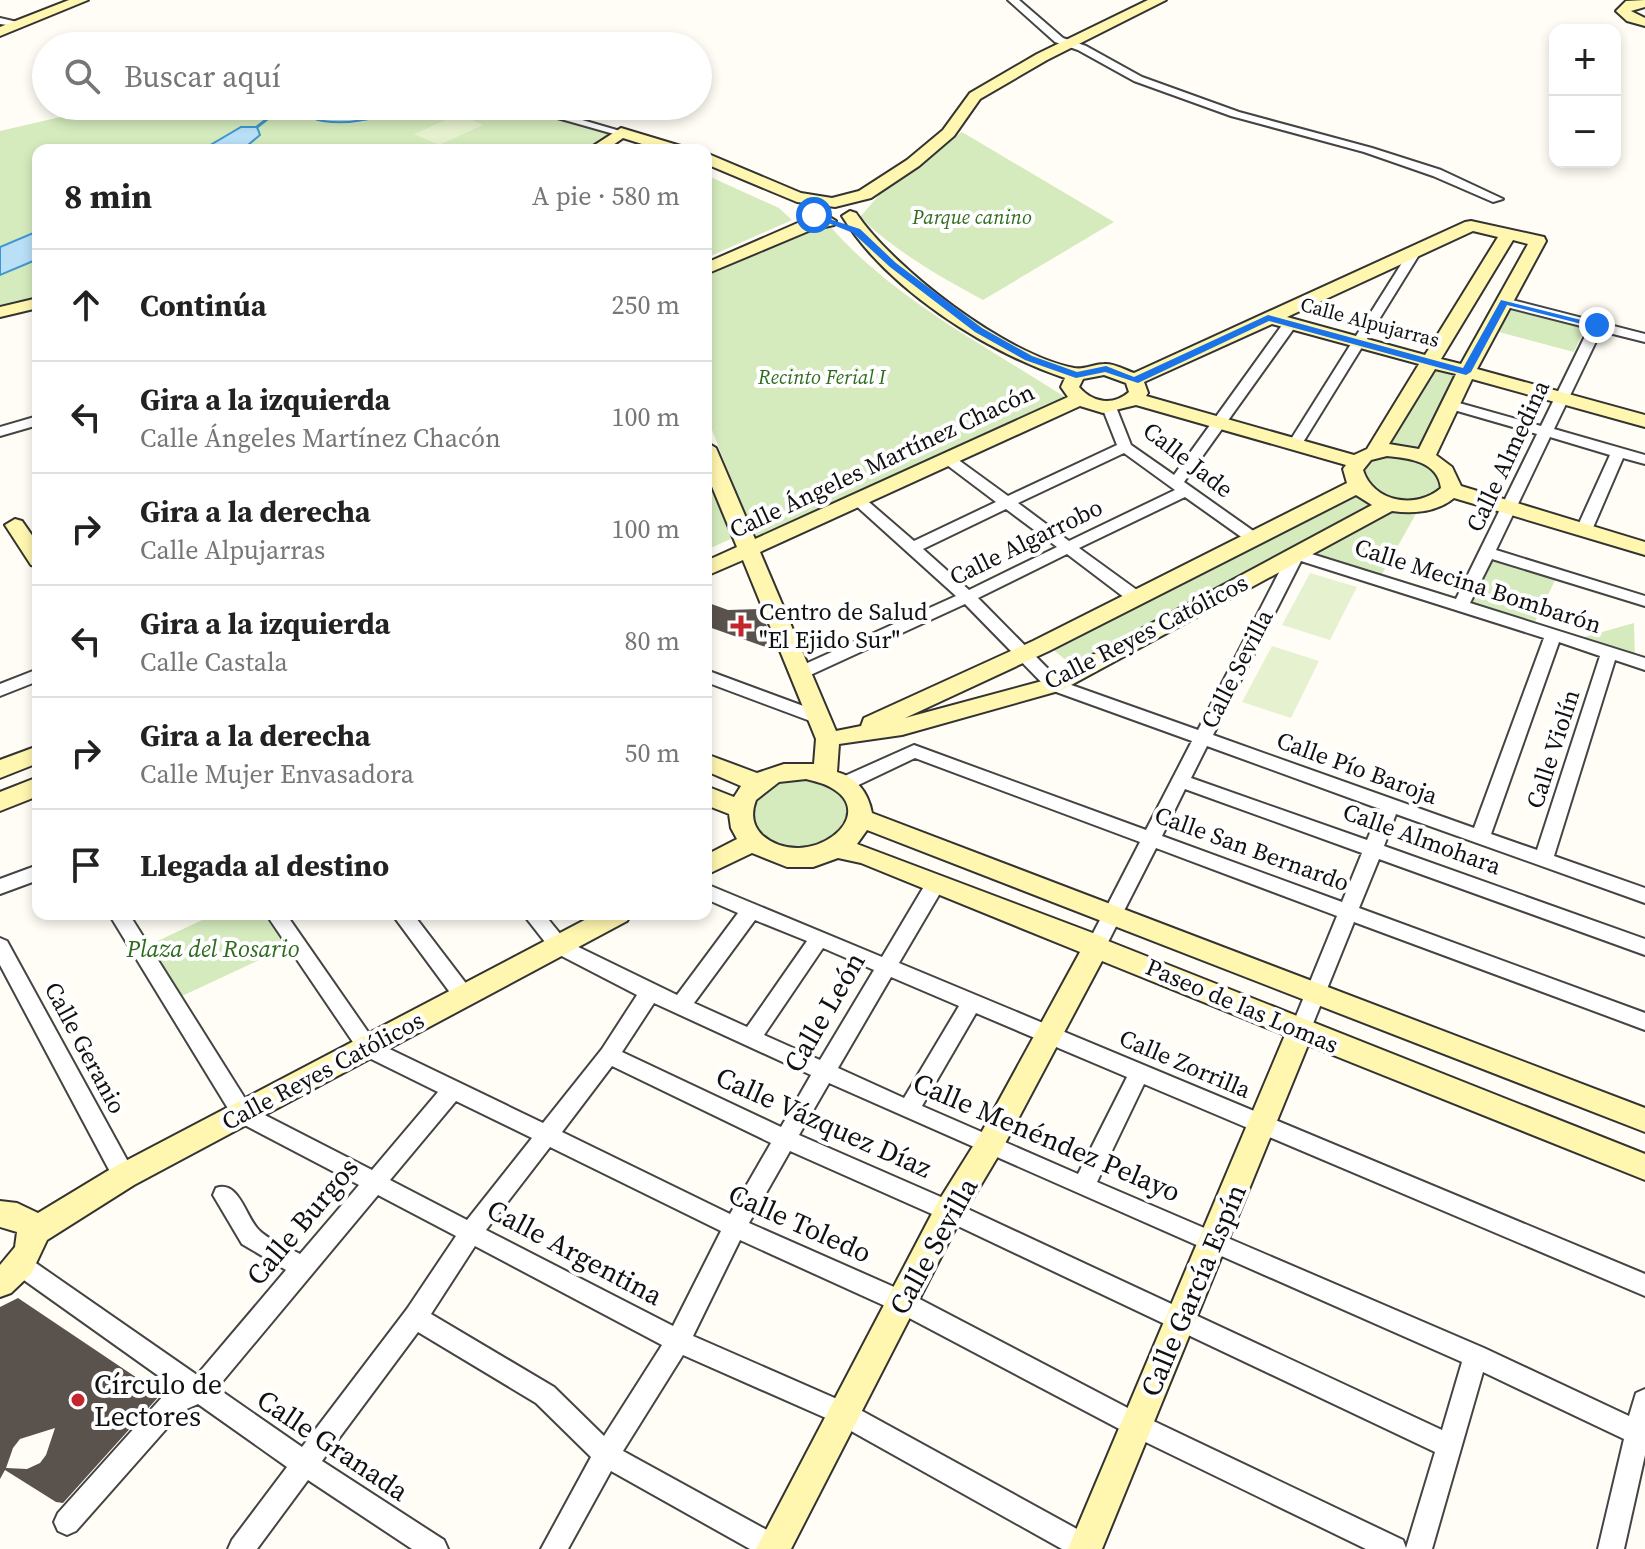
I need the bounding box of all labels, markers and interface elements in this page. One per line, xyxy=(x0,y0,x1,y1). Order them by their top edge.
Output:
map controls xyxy=(1549,24,1621,168)
button: + xyxy=(1549,24,1621,96)
search box xyxy=(32,32,712,120)
icon: search xyxy=(60,54,104,98)
text: Buscar aquí xyxy=(124,56,281,97)
button: − xyxy=(1549,96,1621,168)
text: 8 min xyxy=(64,173,152,219)
text: A pie · 580 m xyxy=(532,178,680,214)
route start xyxy=(796,197,832,233)
park label: Parque canino xyxy=(911,203,1032,231)
icon: ahead xyxy=(64,283,108,327)
text: Continúa xyxy=(140,285,267,326)
text: 250 m xyxy=(612,287,680,323)
street label: Calle Alpujarras xyxy=(1297,290,1443,354)
route end xyxy=(1579,307,1615,343)
park label: Recinto Ferial I xyxy=(757,363,887,391)
street label: Calle Almedina xyxy=(1458,374,1557,537)
street label: Calle Ángeles Martínez Chacón xyxy=(724,375,1040,546)
text: Gira a la izquierda xyxy=(140,379,390,420)
icon: left xyxy=(64,395,108,439)
text: 100 m xyxy=(612,399,680,435)
street label: Calle Jade xyxy=(1136,414,1240,505)
text: Calle Ángeles Martínez Chacón xyxy=(140,420,501,456)
street label: Calle Algarrobo xyxy=(944,490,1108,593)
text: Gira a la derecha xyxy=(140,491,371,532)
icon: right xyxy=(64,507,108,551)
text: 100 m xyxy=(612,511,680,547)
street label: Calle Mecina Bombarón xyxy=(1351,530,1606,641)
text: Calle Alpujarras xyxy=(140,532,325,568)
street label: Calle Reyes Católicos xyxy=(1038,566,1253,697)
place label: Centro de Salud "El Ejido Sur" xyxy=(759,595,928,656)
text: Gira a la izquierda xyxy=(140,603,390,644)
street label: Calle Sevilla xyxy=(1192,603,1281,734)
marker: Centro de Salud "El Ejido Sur" xyxy=(730,615,752,637)
icon: left xyxy=(64,619,108,663)
text: 80 m xyxy=(625,623,680,659)
text: Calle Castala xyxy=(140,644,288,680)
street label: Calle Violín xyxy=(1518,685,1587,813)
text: Gira a la derecha xyxy=(140,715,371,756)
street label: Calle Pío Baroja xyxy=(1272,723,1443,812)
icon: right xyxy=(64,731,108,775)
text: 50 m xyxy=(625,735,680,771)
text: Calle Mujer Envasadora xyxy=(140,756,414,792)
street label: Calle Almohara xyxy=(1339,795,1506,883)
street label: Calle San Bernardo xyxy=(1150,798,1354,899)
icon: arrive xyxy=(64,843,108,887)
text: Llegada al destino xyxy=(140,845,389,886)
park label: Plaza del Rosario xyxy=(125,932,300,965)
street label: Calle León xyxy=(774,945,874,1079)
street label: Paseo de las Lomas xyxy=(1141,950,1343,1061)
street label: Calle Geranio xyxy=(37,976,134,1120)
street label: Calle Reyes Católicos xyxy=(216,1003,430,1138)
street label: Calle Zorrilla xyxy=(1114,1021,1257,1106)
street label: Calle Vázquez Díaz xyxy=(710,1057,938,1187)
street label: Calle Menéndez Pelayo xyxy=(907,1063,1187,1211)
street label: Calle Burgos xyxy=(237,1149,367,1293)
street label: Calle Sevilla xyxy=(880,1170,987,1321)
street label: Calle Toledo xyxy=(722,1175,878,1271)
street label: Calle García Espín xyxy=(1131,1178,1255,1402)
street label: Calle Argentina xyxy=(481,1190,670,1315)
place label: Círculo de Lectores xyxy=(94,1365,222,1435)
street label: Calle Granada xyxy=(250,1380,417,1510)
marker: Círculo de Lectores xyxy=(69,1391,87,1409)

